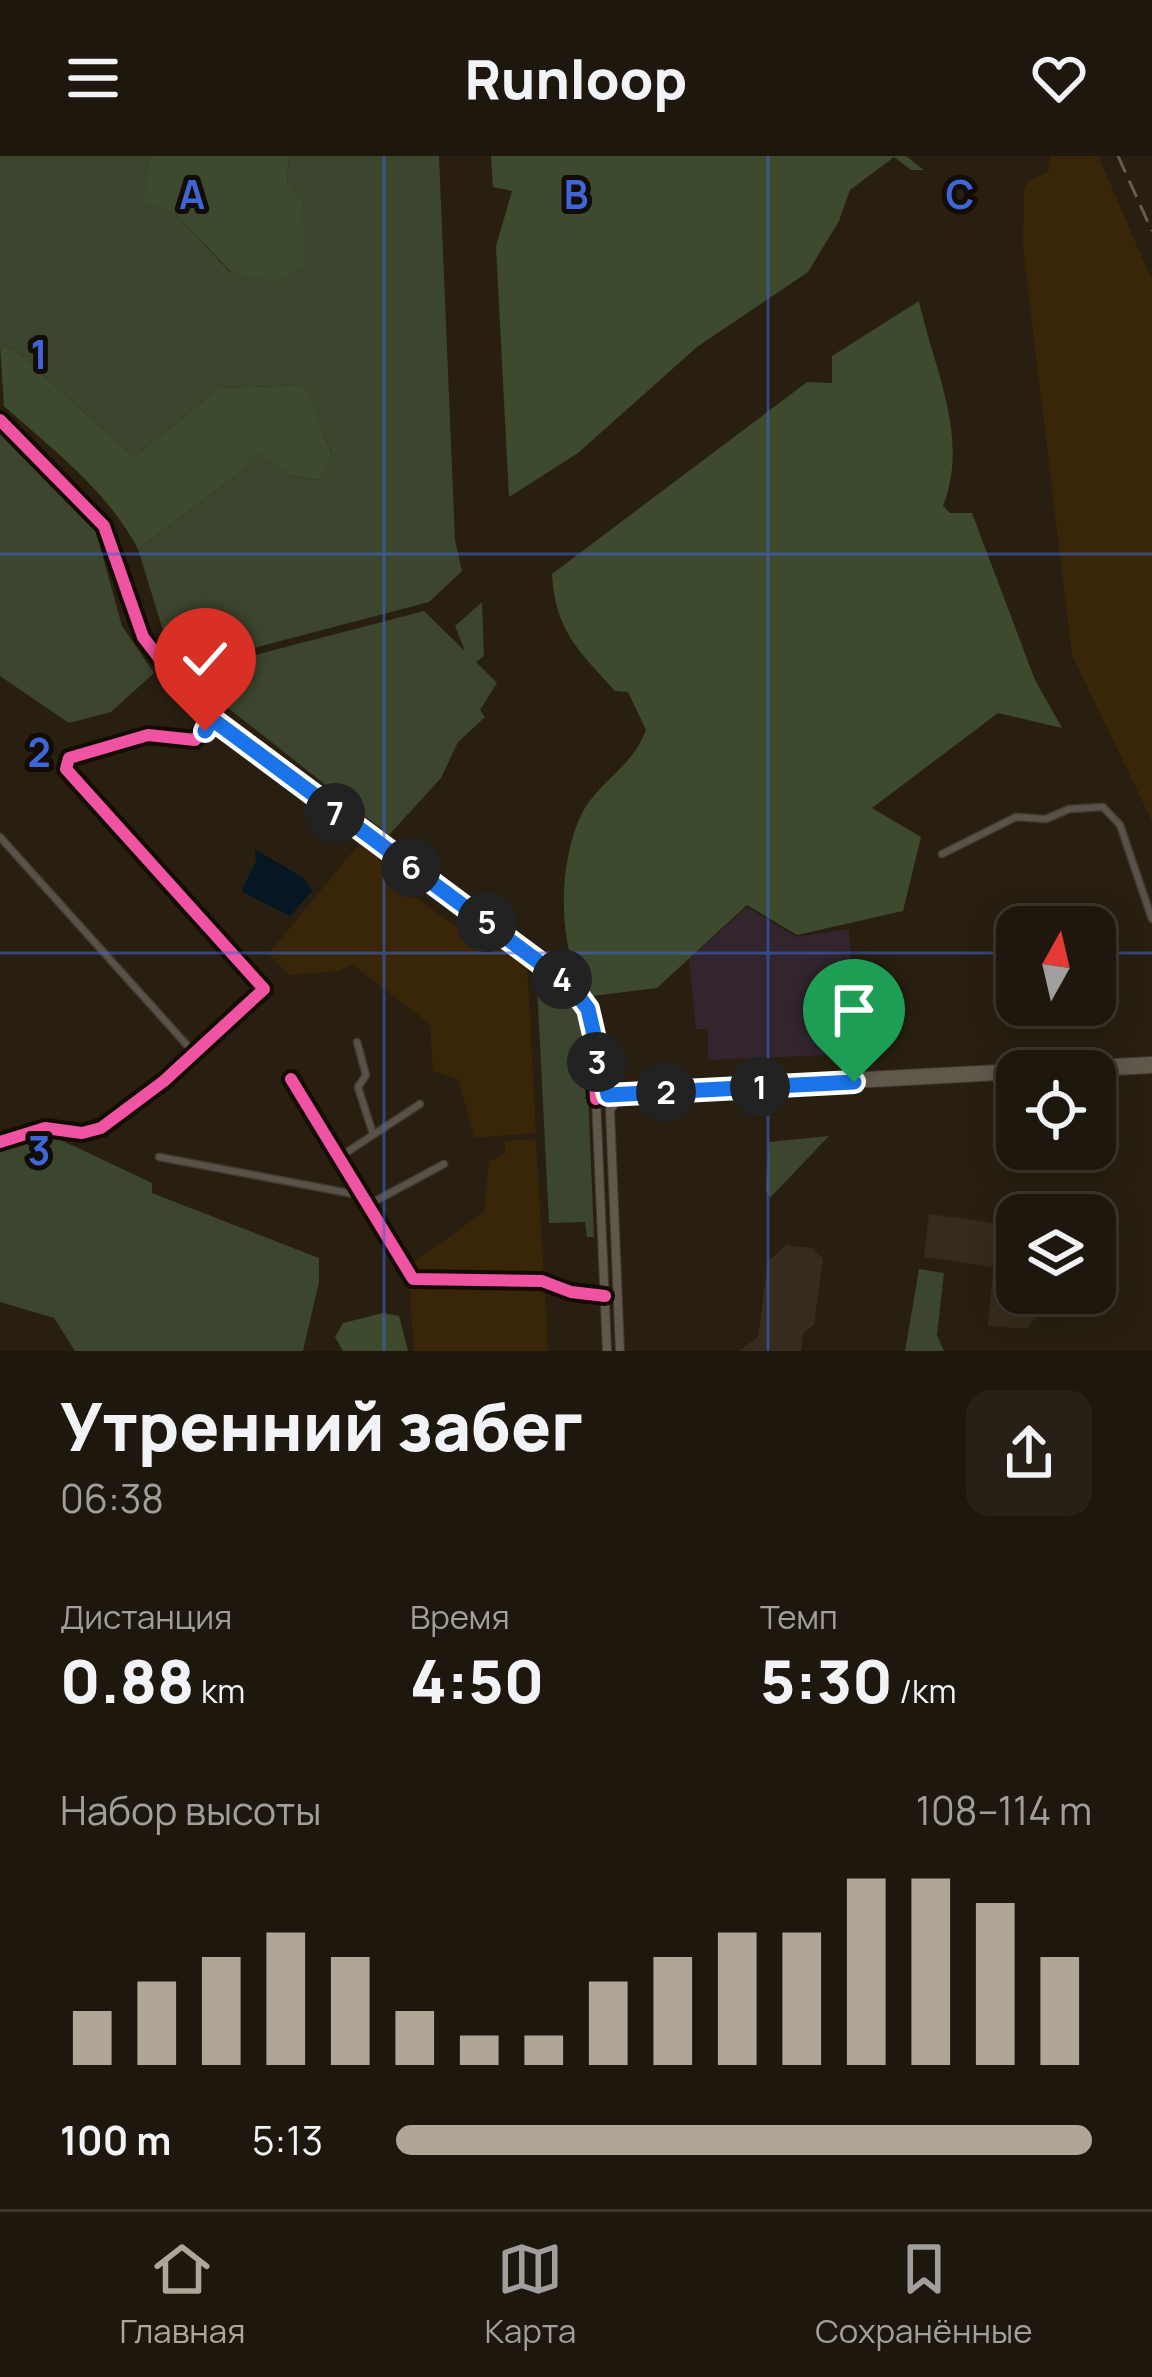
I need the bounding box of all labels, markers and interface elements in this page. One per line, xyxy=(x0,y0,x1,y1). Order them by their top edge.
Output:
text: Runloop xyxy=(465,41,687,115)
icon: menu xyxy=(60,45,126,111)
icon: heart xyxy=(1026,45,1092,111)
text: A xyxy=(179,167,205,221)
text: B xyxy=(564,167,588,221)
text: C xyxy=(946,167,974,221)
text: 1 xyxy=(30,327,48,381)
pin xyxy=(154,608,256,731)
icon: check xyxy=(172,626,238,692)
text: 2 xyxy=(27,725,51,779)
pin: 7 xyxy=(305,783,365,843)
text: 7 xyxy=(326,790,344,835)
pin: 6 xyxy=(381,837,441,897)
text: 6 xyxy=(401,844,421,889)
pin: 5 xyxy=(457,892,517,952)
text: 5 xyxy=(477,899,497,944)
north arrow xyxy=(996,906,1116,1026)
map controls xyxy=(996,906,1116,1314)
pin: 4 xyxy=(532,949,592,1009)
text: 4 xyxy=(552,956,572,1001)
pin xyxy=(803,959,905,1082)
icon: arrive xyxy=(821,977,887,1043)
pin: 3 xyxy=(567,1032,627,1092)
text: 3 xyxy=(587,1039,607,1084)
button: locate xyxy=(996,1050,1116,1170)
pin: 1 xyxy=(730,1057,790,1117)
pin: 2 xyxy=(636,1062,696,1122)
text: 1 xyxy=(753,1064,767,1109)
text: 2 xyxy=(656,1069,676,1114)
text: 3 xyxy=(28,1123,50,1177)
button: layers xyxy=(996,1194,1116,1314)
text: Утренний забег xyxy=(60,1381,583,1471)
button: share xyxy=(966,1390,1092,1516)
text: 06:38 xyxy=(60,1471,164,1525)
text: Дистанция xyxy=(60,1594,232,1639)
text: Время xyxy=(410,1594,510,1639)
text: Темп xyxy=(760,1594,838,1639)
text: 0.88 xyxy=(60,1639,194,1721)
text: 4:50 xyxy=(410,1639,544,1721)
text: 5:30 xyxy=(760,1639,893,1721)
text: km xyxy=(194,1668,245,1713)
text: /km xyxy=(893,1668,956,1713)
text: Набор высоты xyxy=(60,1783,322,1837)
text: 108–114 m xyxy=(916,1783,1092,1837)
text: 100 m xyxy=(60,2113,171,2167)
text: 5:13 xyxy=(252,2113,323,2167)
tab: Главная xyxy=(119,2236,245,2353)
tab: Карта xyxy=(484,2236,576,2353)
tab: Сохранённые xyxy=(815,2236,1032,2353)

